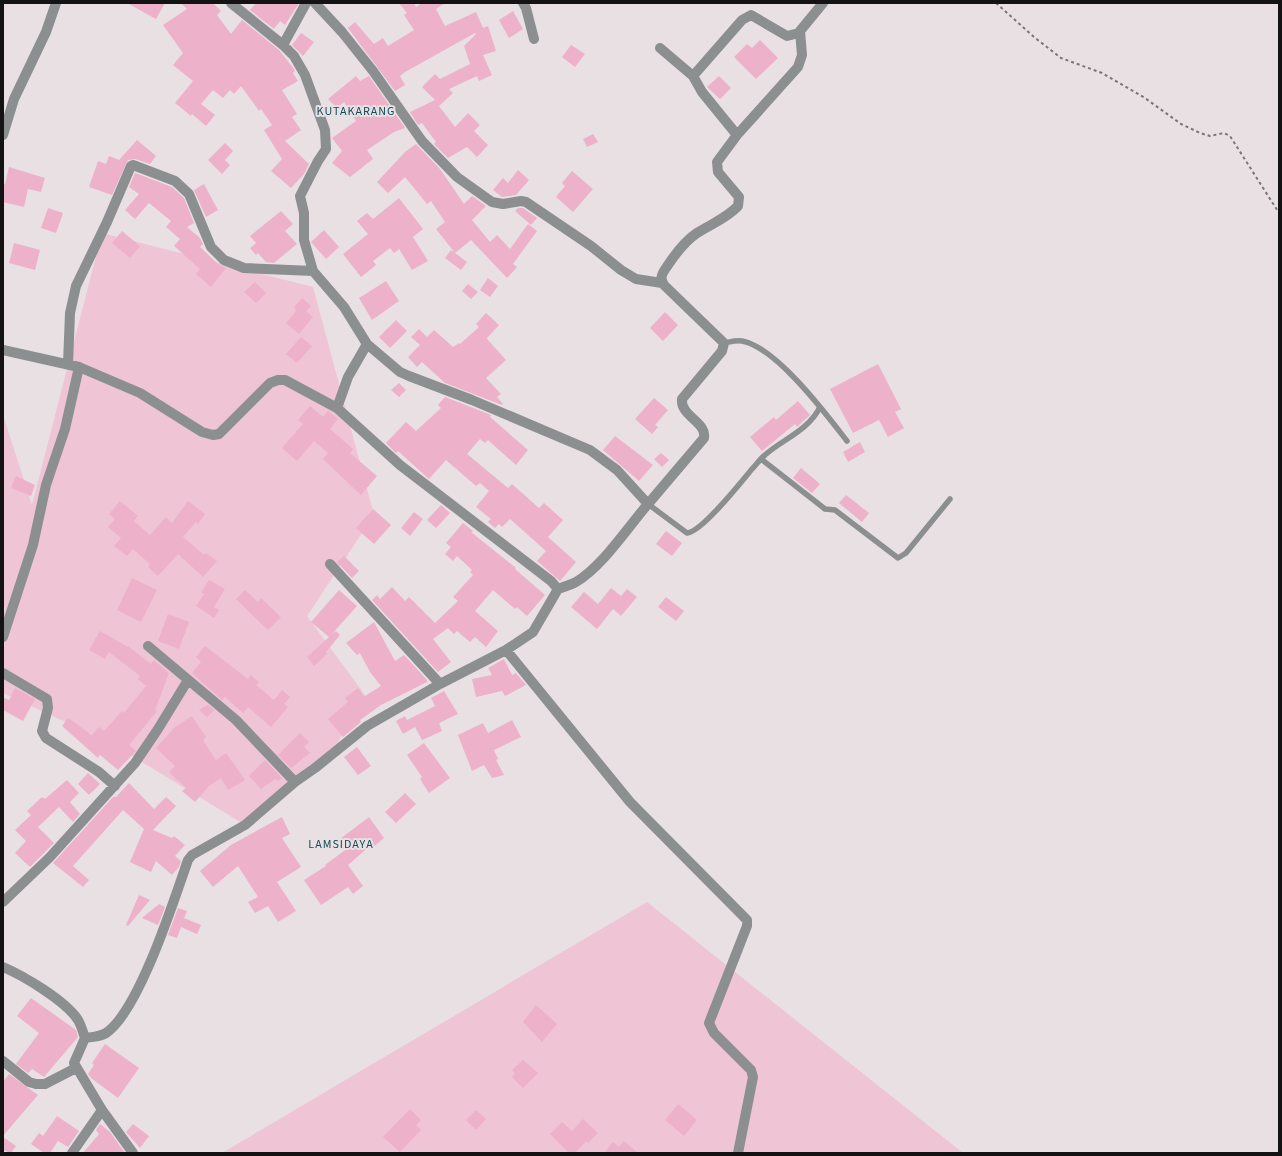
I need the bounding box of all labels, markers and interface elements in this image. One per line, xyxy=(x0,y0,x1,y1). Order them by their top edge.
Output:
district label: KUTAKARANG xyxy=(317,103,395,120)
district label: LAMSIDAYA xyxy=(308,836,374,853)

